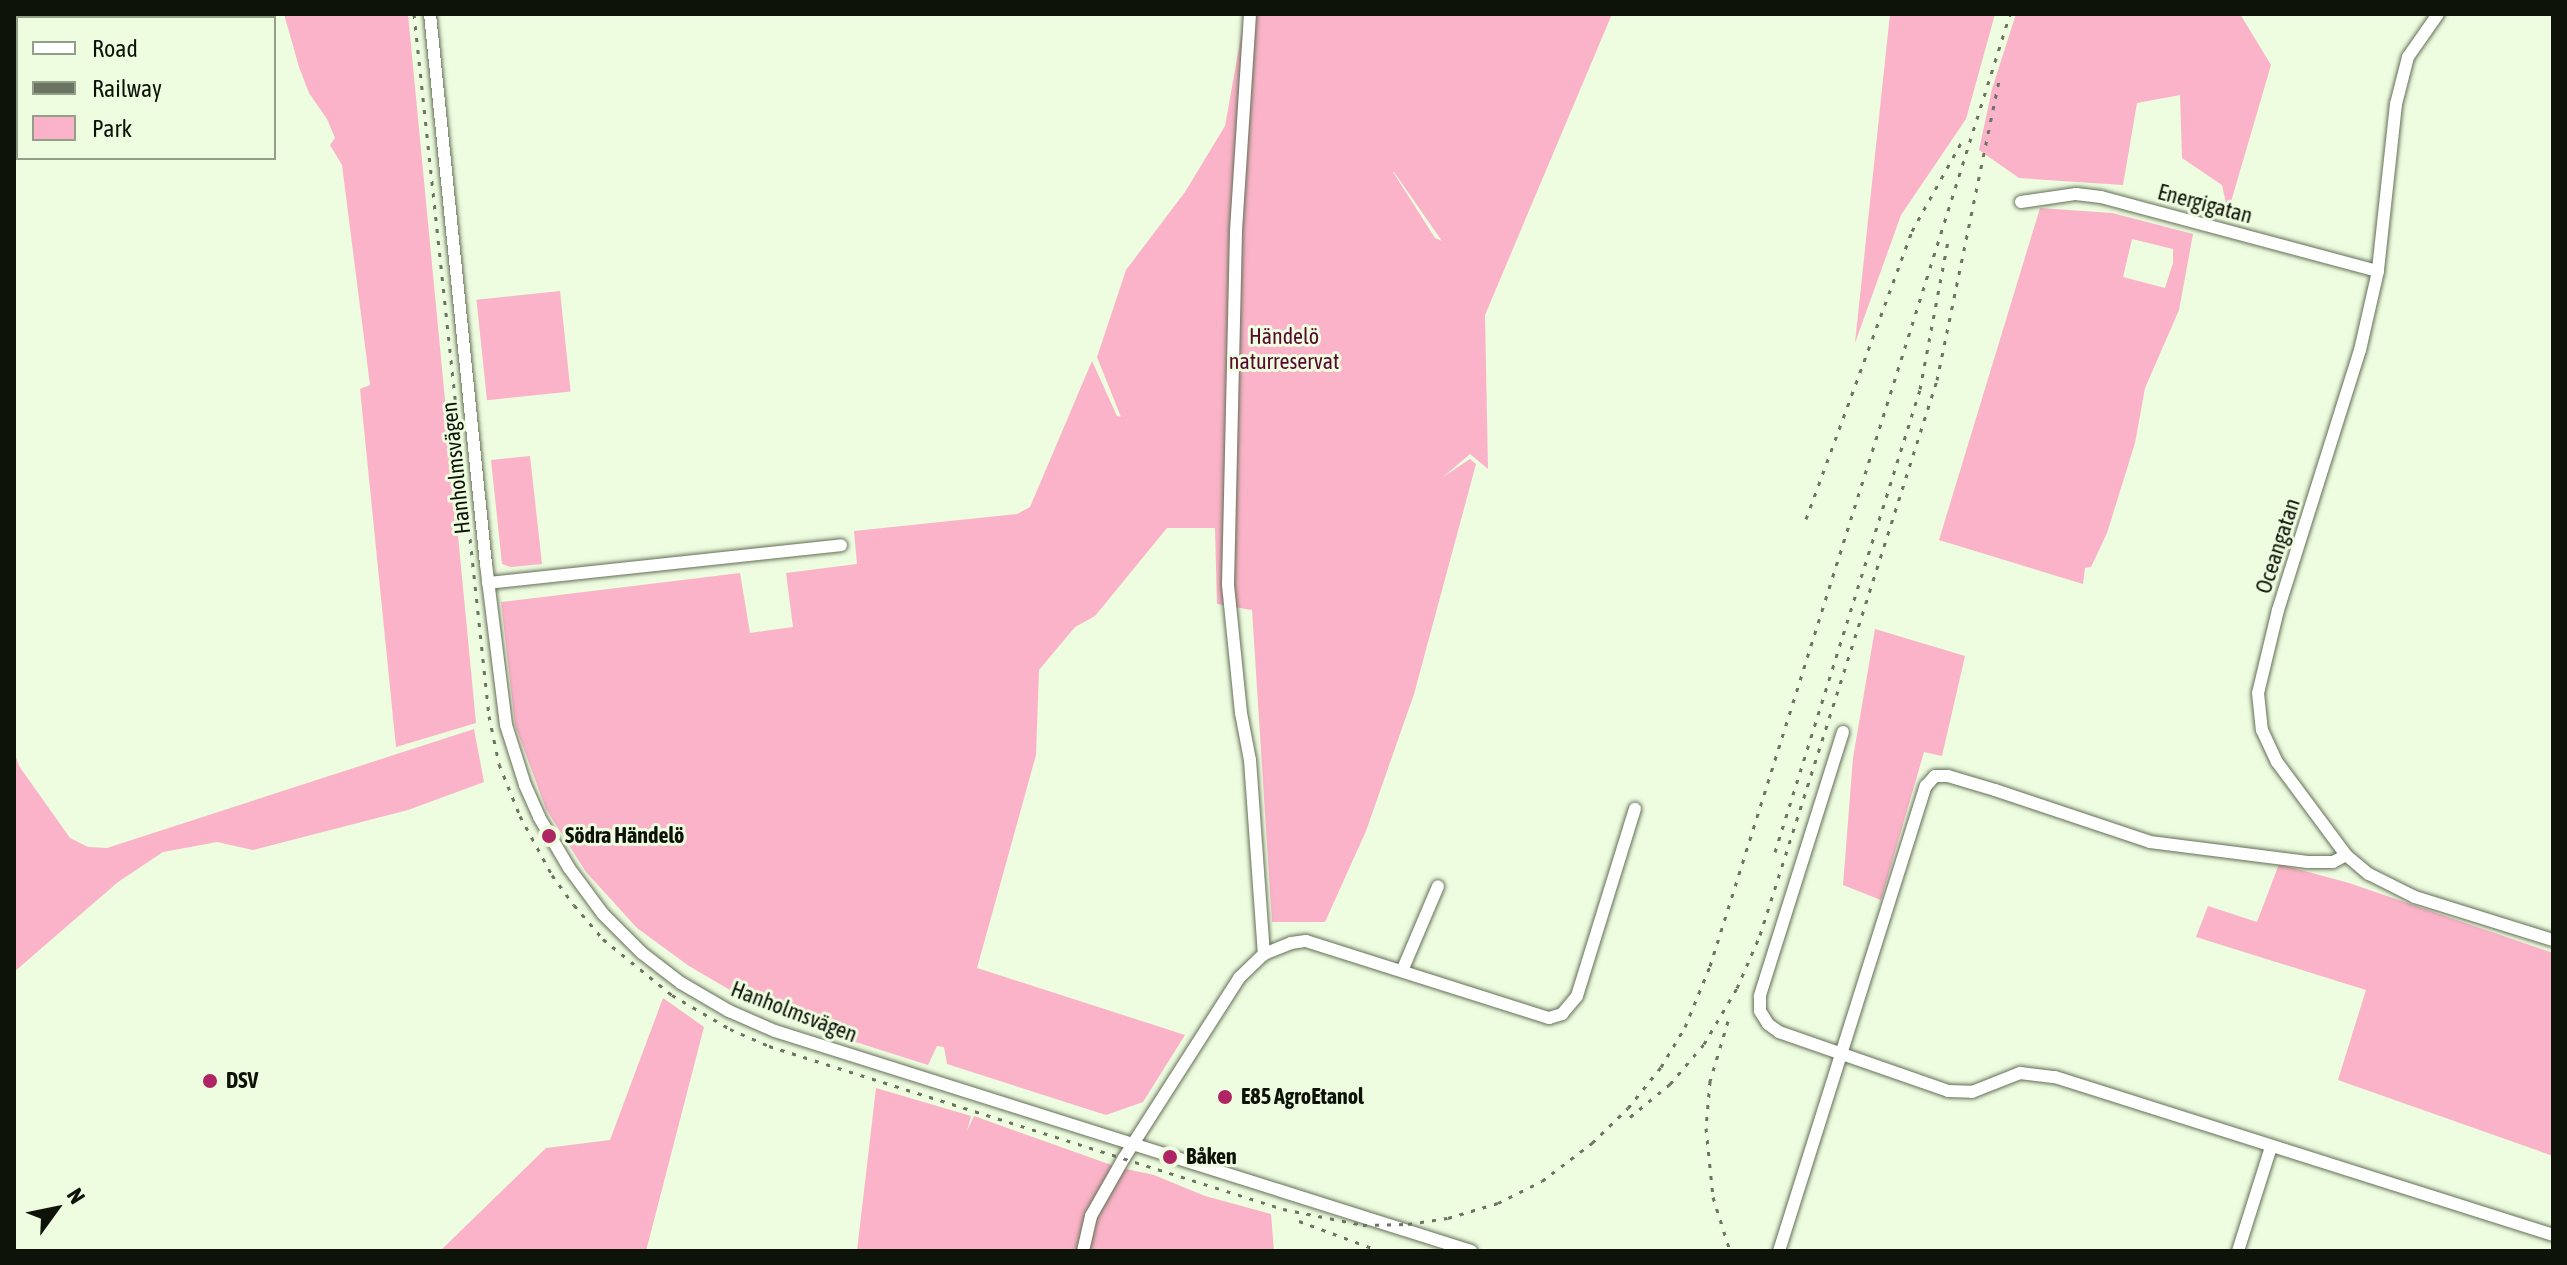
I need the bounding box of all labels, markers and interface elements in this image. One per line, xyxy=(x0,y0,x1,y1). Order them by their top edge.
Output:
legend xyxy=(16,16,276,160)
text: Road xyxy=(92,35,138,62)
text: Railway xyxy=(92,75,162,102)
text: Park xyxy=(92,115,132,142)
street label: Energigatan xyxy=(2155,179,2255,229)
park label: Händelö naturreservat xyxy=(1229,323,1339,374)
street label: Hanholmsvägen xyxy=(436,401,476,535)
street label: Oceangatan xyxy=(2250,495,2306,597)
place label: Södra Händelö xyxy=(565,823,684,849)
marker: Södra Händelö xyxy=(540,827,558,845)
street label: Hanholmsvägen xyxy=(727,976,861,1048)
place label: DSV xyxy=(226,1068,258,1094)
marker: DSV xyxy=(201,1072,219,1090)
place label: E85 AgroEtanol xyxy=(1241,1084,1364,1110)
marker: E85 AgroEtanol xyxy=(1216,1088,1234,1106)
place label: Båken xyxy=(1186,1144,1237,1170)
marker: Båken xyxy=(1161,1148,1179,1166)
north arrow xyxy=(16,1169,96,1249)
text: N xyxy=(62,1183,91,1208)

